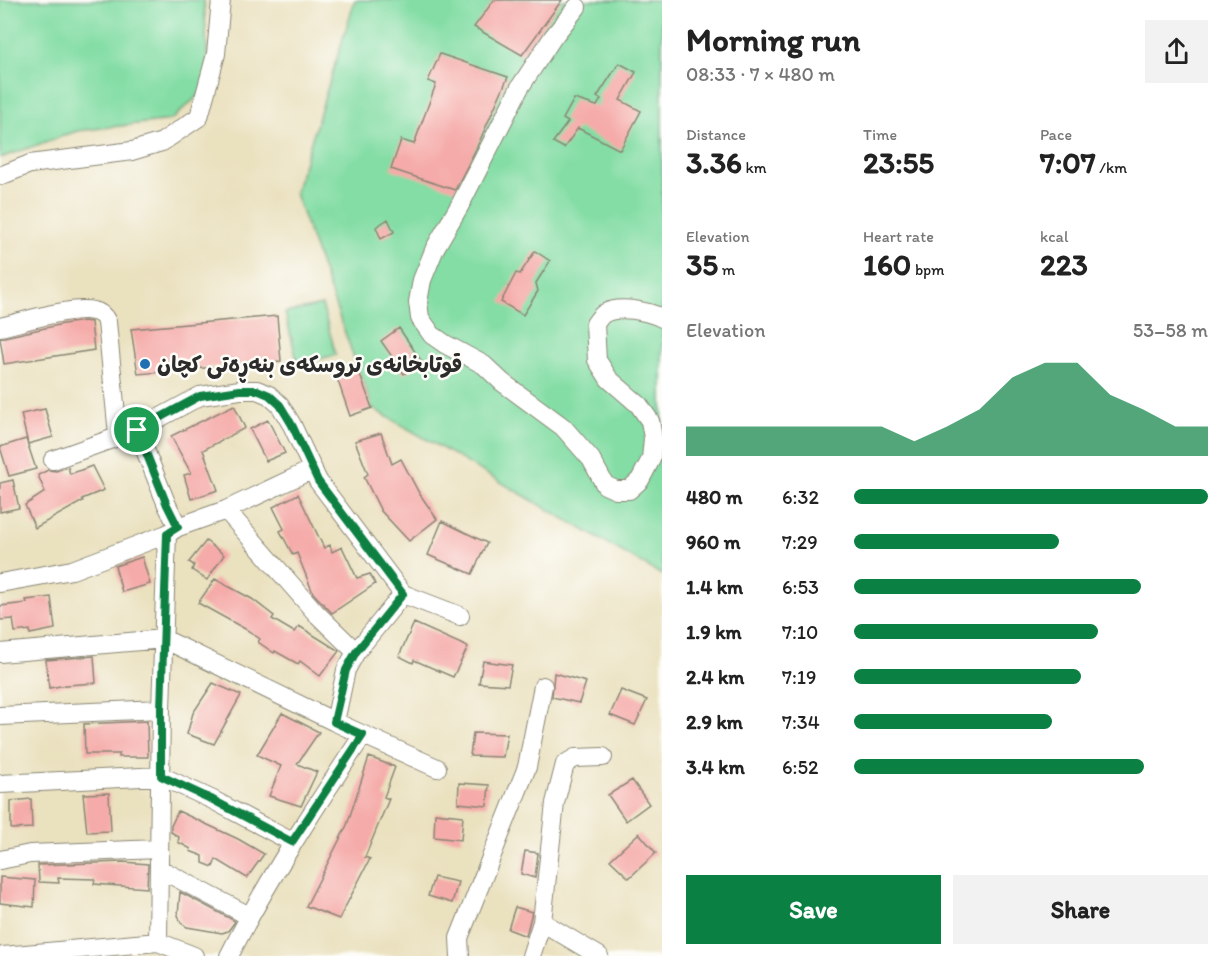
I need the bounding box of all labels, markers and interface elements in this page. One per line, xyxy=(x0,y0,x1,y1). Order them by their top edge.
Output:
text: Morning run xyxy=(686,20,861,59)
button: share xyxy=(1145,20,1208,83)
text: 08:33 · 7 × 480 m xyxy=(686,62,835,86)
text: Distance xyxy=(686,125,746,144)
text: Time xyxy=(863,125,897,144)
text: Pace xyxy=(1040,125,1072,144)
text: 3.36 xyxy=(686,144,742,181)
text: 23:55 xyxy=(863,144,934,181)
text: 7:07 xyxy=(1040,144,1096,181)
text: km xyxy=(742,158,767,177)
text: /km xyxy=(1096,158,1127,177)
text: Elevation xyxy=(686,227,750,246)
text: Heart rate xyxy=(863,227,934,246)
text: kcal xyxy=(1040,227,1068,246)
text: 35 xyxy=(686,246,718,283)
text: 160 xyxy=(863,246,911,283)
text: 223 xyxy=(1040,246,1088,283)
text: m xyxy=(718,260,735,279)
text: bpm xyxy=(911,260,945,279)
text: Elevation xyxy=(686,318,765,342)
text: 53–58 m xyxy=(1133,318,1208,342)
place label: قوتابخانەی تروسکەی بنەڕەتی کچان xyxy=(157,351,462,383)
marker: قوتابخانەی تروسکەی بنەڕەتی کچان xyxy=(138,357,152,371)
pin xyxy=(111,404,162,455)
icon: arrive xyxy=(120,413,153,446)
text: 480 m xyxy=(686,485,743,509)
text: 6:32 xyxy=(782,485,819,509)
text: 960 m xyxy=(686,530,741,554)
text: 7:29 xyxy=(782,530,818,554)
text: 1.4 km xyxy=(686,575,743,599)
text: 6:53 xyxy=(782,575,819,599)
text: 1.9 km xyxy=(686,620,742,644)
text: 7:10 xyxy=(782,620,818,644)
text: 2.4 km xyxy=(686,665,744,689)
text: 7:19 xyxy=(782,665,817,689)
text: 2.9 km xyxy=(686,710,743,734)
text: 7:34 xyxy=(782,710,820,734)
text: 3.4 km xyxy=(686,755,745,779)
text: 6:52 xyxy=(782,755,819,779)
button: Save xyxy=(686,875,941,944)
button: Share xyxy=(953,875,1208,944)

